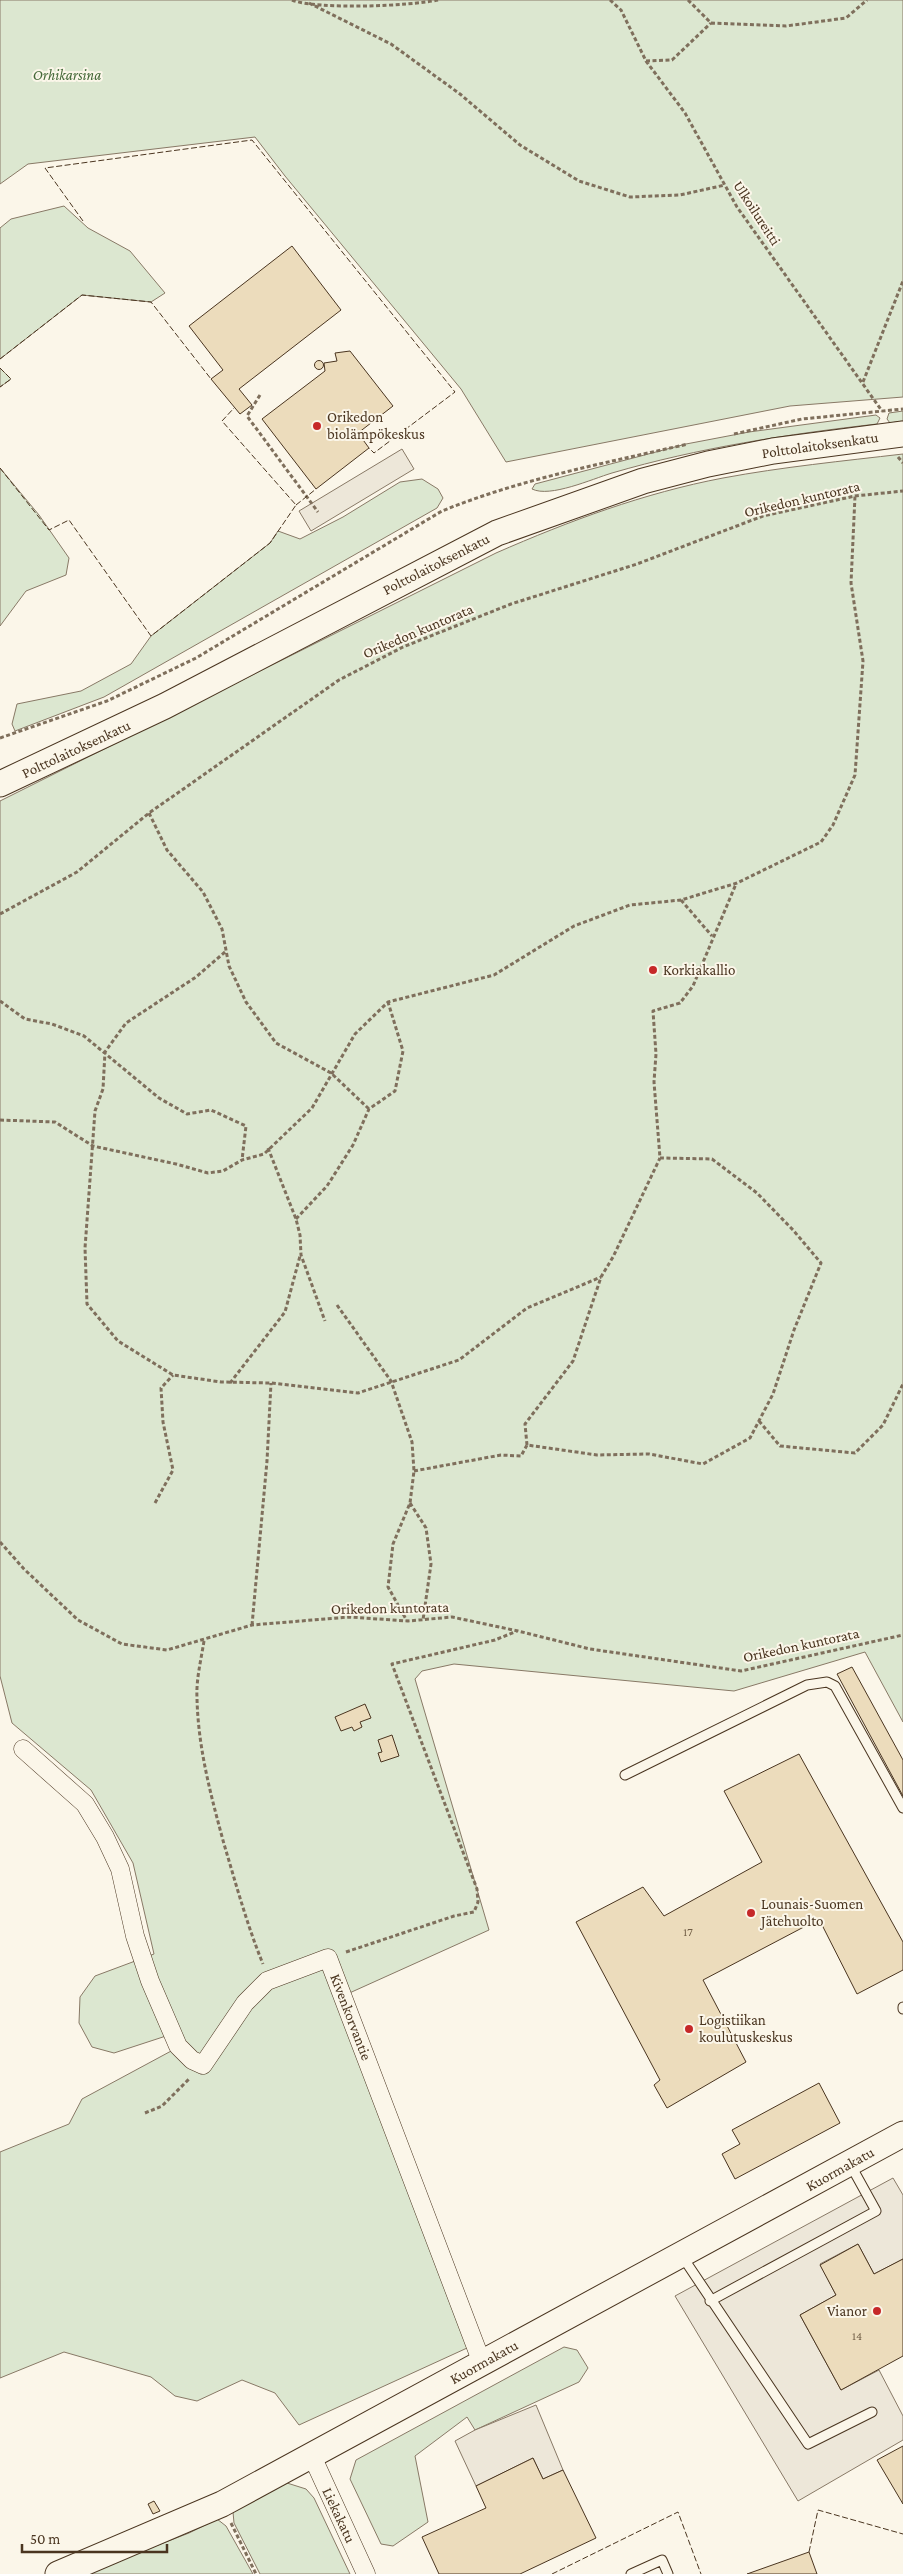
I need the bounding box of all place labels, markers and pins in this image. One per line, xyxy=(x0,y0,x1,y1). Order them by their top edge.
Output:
place label: Orikedon biolämpökeskus xyxy=(327,409,425,443)
marker: Orikedon biolämpökeskus xyxy=(311,420,323,432)
place label: Korkiakallio xyxy=(663,962,735,978)
marker: Korkiakallio xyxy=(647,964,659,976)
place label: Lounais-Suomen Jätehuolto xyxy=(759,1896,863,1930)
marker: Lounais-Suomen Jätehuolto xyxy=(745,1907,757,1919)
place label: Logistiikan koulutuskeskus xyxy=(699,2012,793,2045)
marker: Logistiikan koulutuskeskus xyxy=(683,2023,695,2035)
place label: Vianor xyxy=(827,2303,868,2319)
marker: Vianor xyxy=(871,2305,883,2317)

